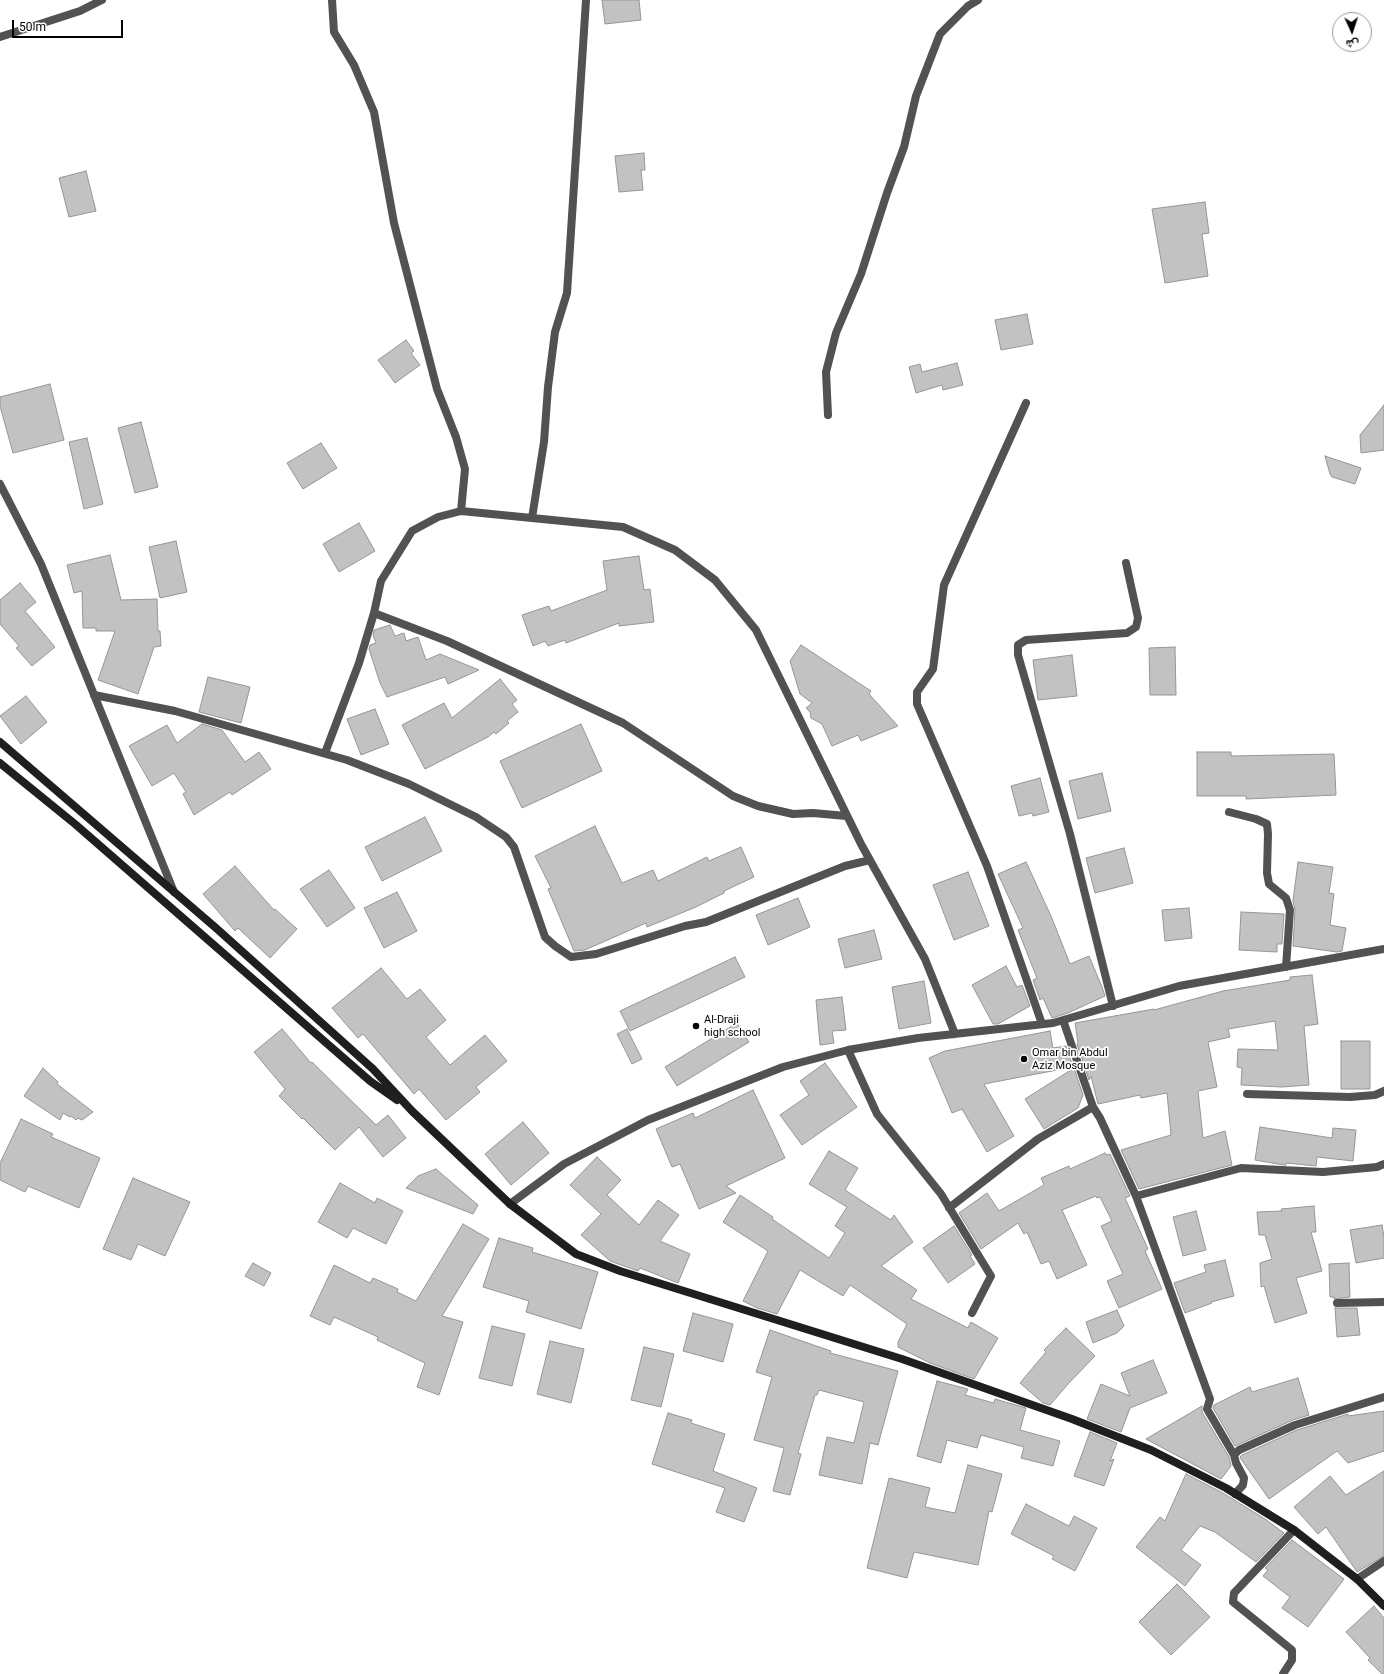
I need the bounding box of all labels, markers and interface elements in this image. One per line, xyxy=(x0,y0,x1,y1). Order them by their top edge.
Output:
scale bar xyxy=(14,12,125,38)
north arrow xyxy=(1332,12,1372,52)
text: 50 m xyxy=(19,20,46,34)
text: ش xyxy=(1346,37,1360,50)
place label: Al-Draji high school xyxy=(704,1013,760,1039)
marker: Al-Draji high school xyxy=(691,1021,701,1031)
place label: Omar bin Abdul Aziz Mosque xyxy=(1032,1046,1108,1072)
marker: Omar bin Abdul Aziz Mosque xyxy=(1019,1054,1029,1064)

